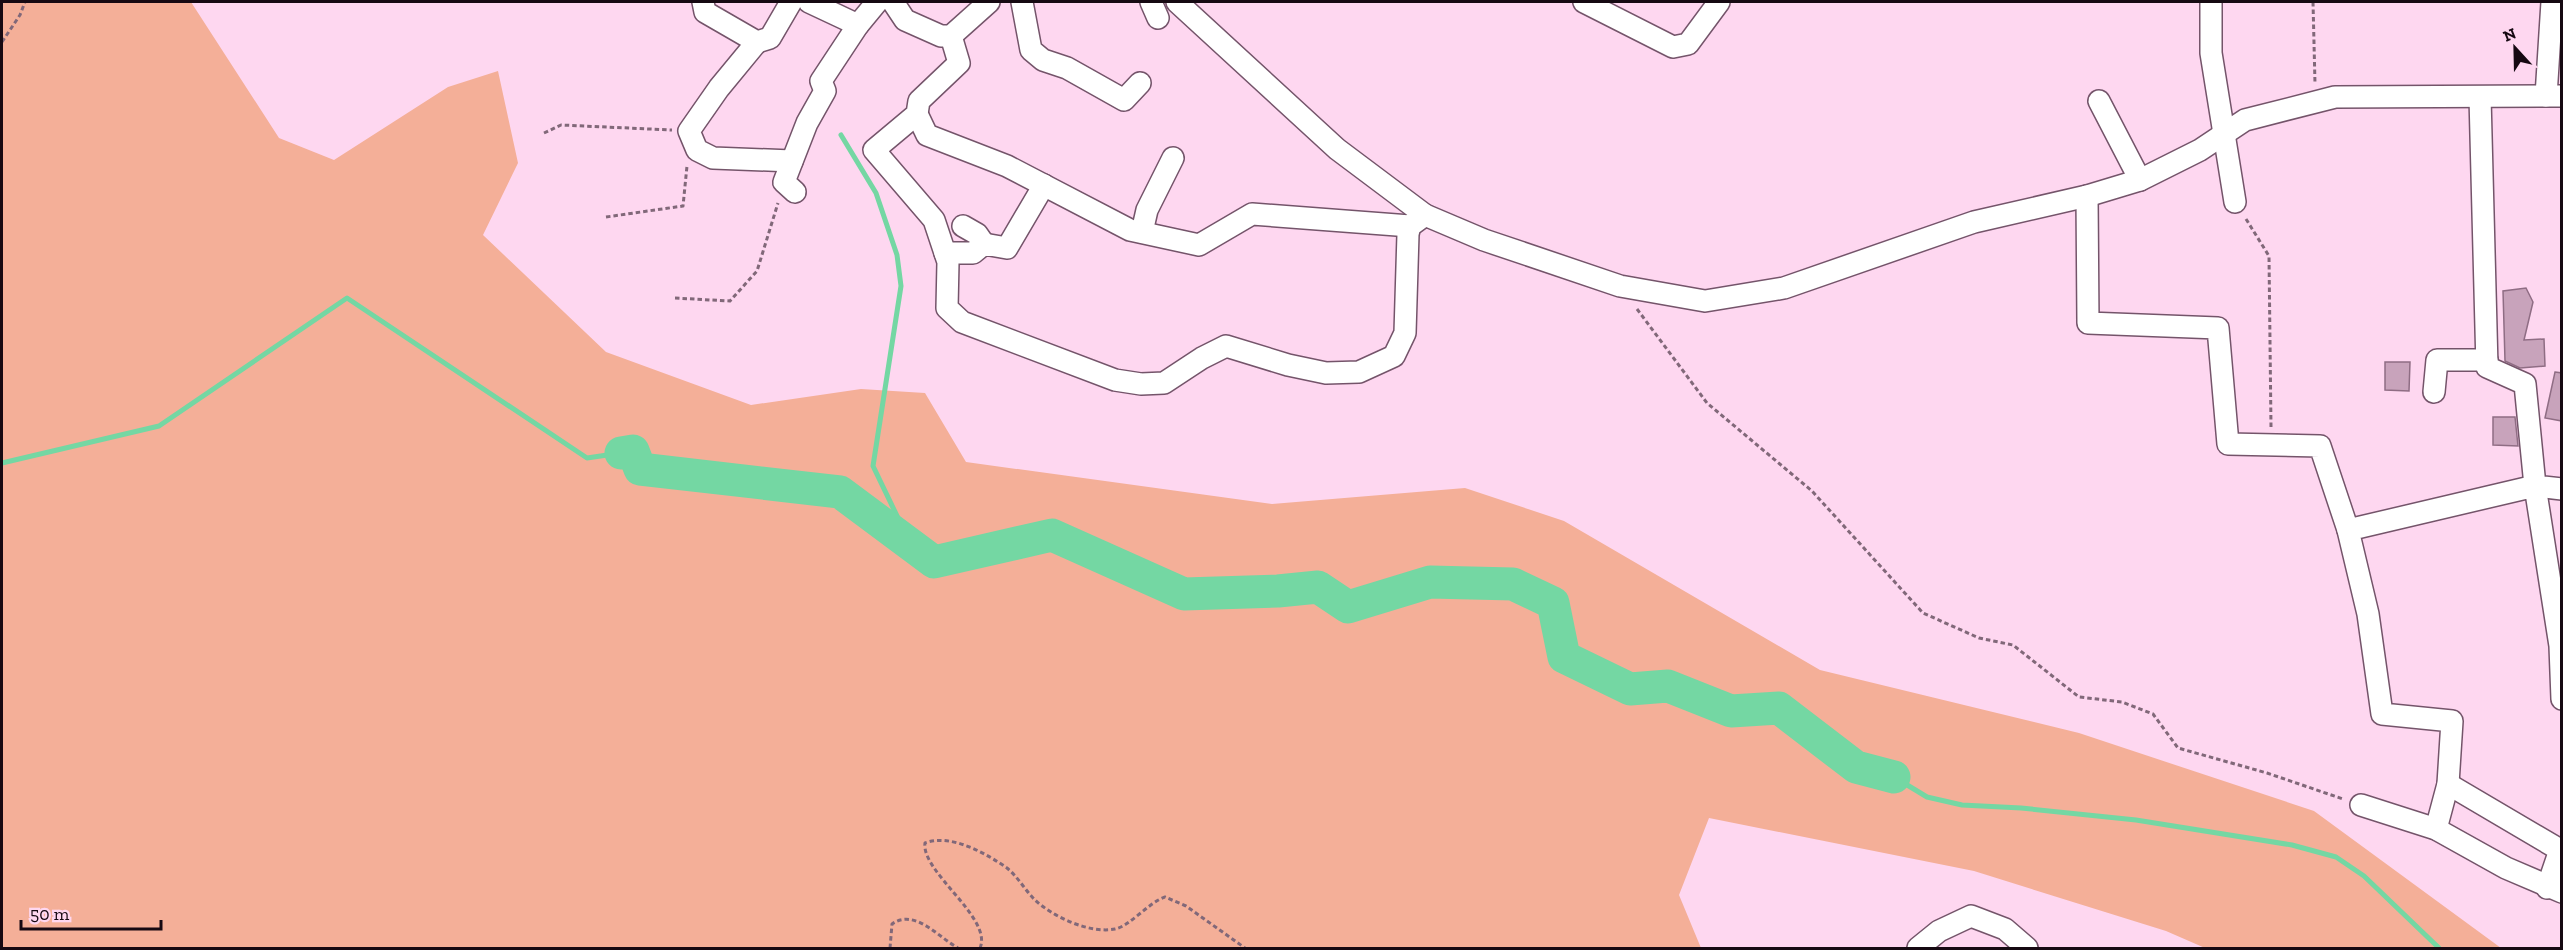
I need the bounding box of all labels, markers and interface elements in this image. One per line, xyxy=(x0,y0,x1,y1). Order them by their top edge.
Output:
north arrow xyxy=(2485,18,2545,78)
text: N xyxy=(2500,23,2519,46)
scale bar xyxy=(21,893,160,931)
text: 50 m xyxy=(30,903,70,925)

